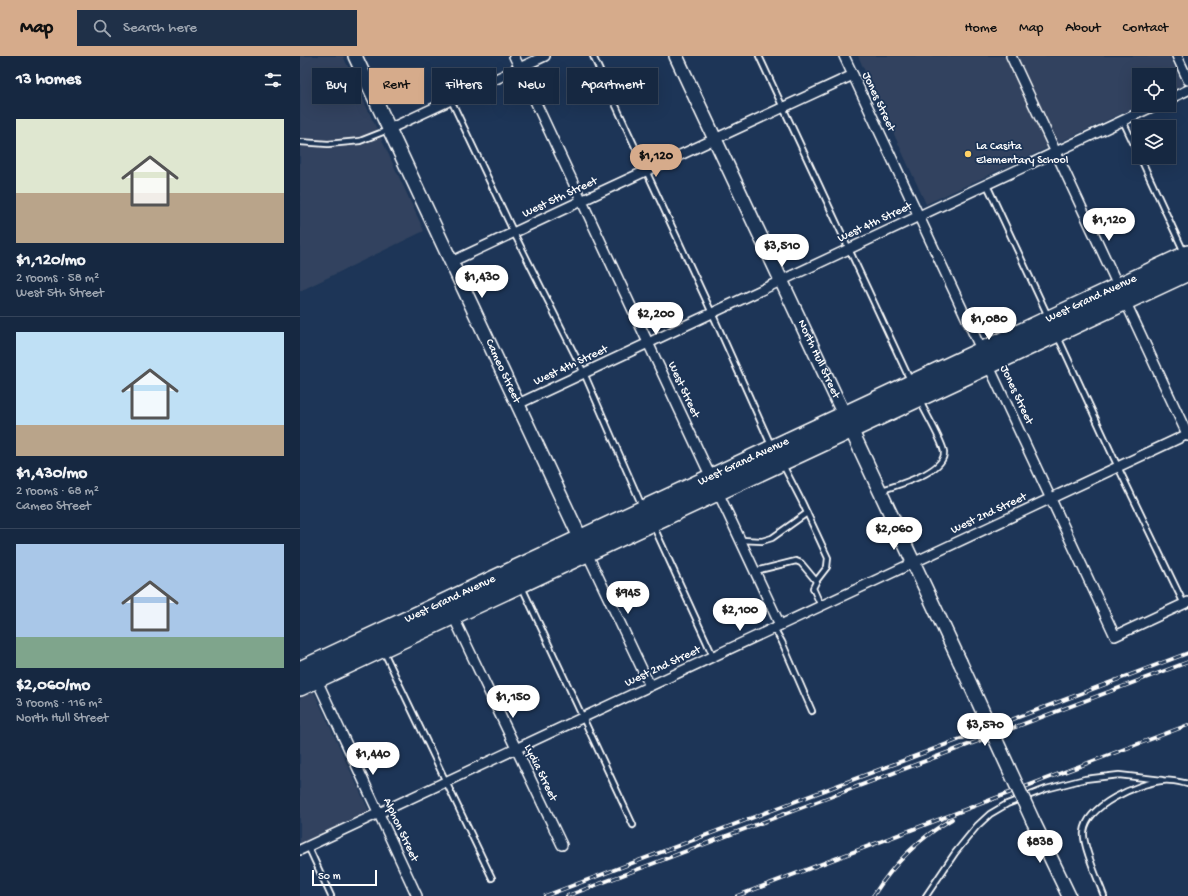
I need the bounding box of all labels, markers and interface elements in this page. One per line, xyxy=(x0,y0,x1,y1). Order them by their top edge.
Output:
search box xyxy=(77,10,357,46)
text: Map xyxy=(20,17,53,40)
icon: search xyxy=(91,17,113,39)
text: Search here xyxy=(123,19,197,37)
text: Home xyxy=(965,20,997,37)
text: Map xyxy=(1019,20,1043,37)
text: About xyxy=(1065,20,1101,37)
text: Contact xyxy=(1123,20,1168,37)
chip: Buy xyxy=(312,68,361,104)
chip: Rent xyxy=(369,68,424,104)
chip: Filters xyxy=(432,68,496,104)
chip: New xyxy=(504,68,559,104)
chip: Apartment xyxy=(567,68,658,104)
map controls xyxy=(1132,68,1176,164)
button: locate xyxy=(1132,68,1176,112)
icon: filters xyxy=(262,69,284,91)
text: 13 homes xyxy=(16,70,81,90)
street label: Jones Street xyxy=(858,70,898,135)
button: layers xyxy=(1132,120,1176,164)
place label: La Casita Elementary School xyxy=(976,140,1069,168)
pin: $1,120 xyxy=(623,144,689,178)
icon: home xyxy=(114,145,186,217)
text: $1,120 xyxy=(639,149,673,164)
marker: La Casita Elementary School xyxy=(963,149,973,159)
street label: West 5th Street xyxy=(520,174,601,221)
street label: West 4th Street xyxy=(836,199,915,246)
pin: $1,120 xyxy=(1076,208,1142,242)
text: $1,120 xyxy=(1092,213,1126,228)
pin: $3,510 xyxy=(749,234,815,268)
text: $3,510 xyxy=(764,239,800,254)
text: $1,120/mo xyxy=(16,251,86,271)
pin: $1,430 xyxy=(449,265,515,299)
text: $1,430 xyxy=(464,270,500,285)
text: 2 rooms · 58 m² xyxy=(16,271,99,286)
street label: West Grand Avenue xyxy=(1044,272,1140,327)
text: West 5th Street xyxy=(16,286,104,301)
pin: $2,200 xyxy=(623,302,689,336)
text: $2,200 xyxy=(637,307,675,322)
pin: $1,080 xyxy=(956,307,1022,341)
text: $1,080 xyxy=(970,312,1008,327)
street label: North Hull Street xyxy=(794,318,843,402)
street label: Cameo Street xyxy=(481,337,524,407)
street label: West 4th Street xyxy=(532,342,611,389)
icon: home xyxy=(114,358,186,430)
street label: West Street xyxy=(664,360,703,421)
street label: Jones Street xyxy=(996,363,1036,428)
street label: West Grand Avenue xyxy=(696,435,792,489)
text: $1,430/mo xyxy=(16,464,87,484)
text: 2 rooms · 68 m² xyxy=(16,484,99,499)
street label: West 2nd Street xyxy=(949,490,1030,538)
text: Cameo Street xyxy=(16,499,91,514)
pin: $2,060 xyxy=(861,517,927,551)
text: $2,060 xyxy=(875,522,913,537)
icon: home xyxy=(114,570,186,642)
street label: West Grand Avenue xyxy=(403,572,499,627)
pin: $945 xyxy=(604,581,652,615)
text: $945 xyxy=(615,586,641,601)
pin: $2,100 xyxy=(707,598,773,632)
text: $2,100 xyxy=(722,603,758,618)
street label: West 2nd Street xyxy=(623,643,704,691)
text: $2,060/mo xyxy=(16,676,90,696)
pin: $1,150 xyxy=(480,685,546,719)
text: $1,150 xyxy=(496,690,530,705)
text: 3 rooms · 116 m² xyxy=(16,696,103,711)
text: North Hull Street xyxy=(16,711,108,726)
pin: $3,570 xyxy=(952,713,1018,747)
text: $3,570 xyxy=(966,718,1004,733)
pin: $1,440 xyxy=(340,742,406,776)
street label: Lydia Street xyxy=(520,742,560,805)
text: $1,440 xyxy=(356,747,390,762)
street label: Alphon Street xyxy=(379,796,421,865)
pin: $838 xyxy=(1016,830,1064,864)
text: $838 xyxy=(1027,835,1053,850)
scale bar xyxy=(312,868,377,887)
text: 50 m xyxy=(318,871,340,883)

